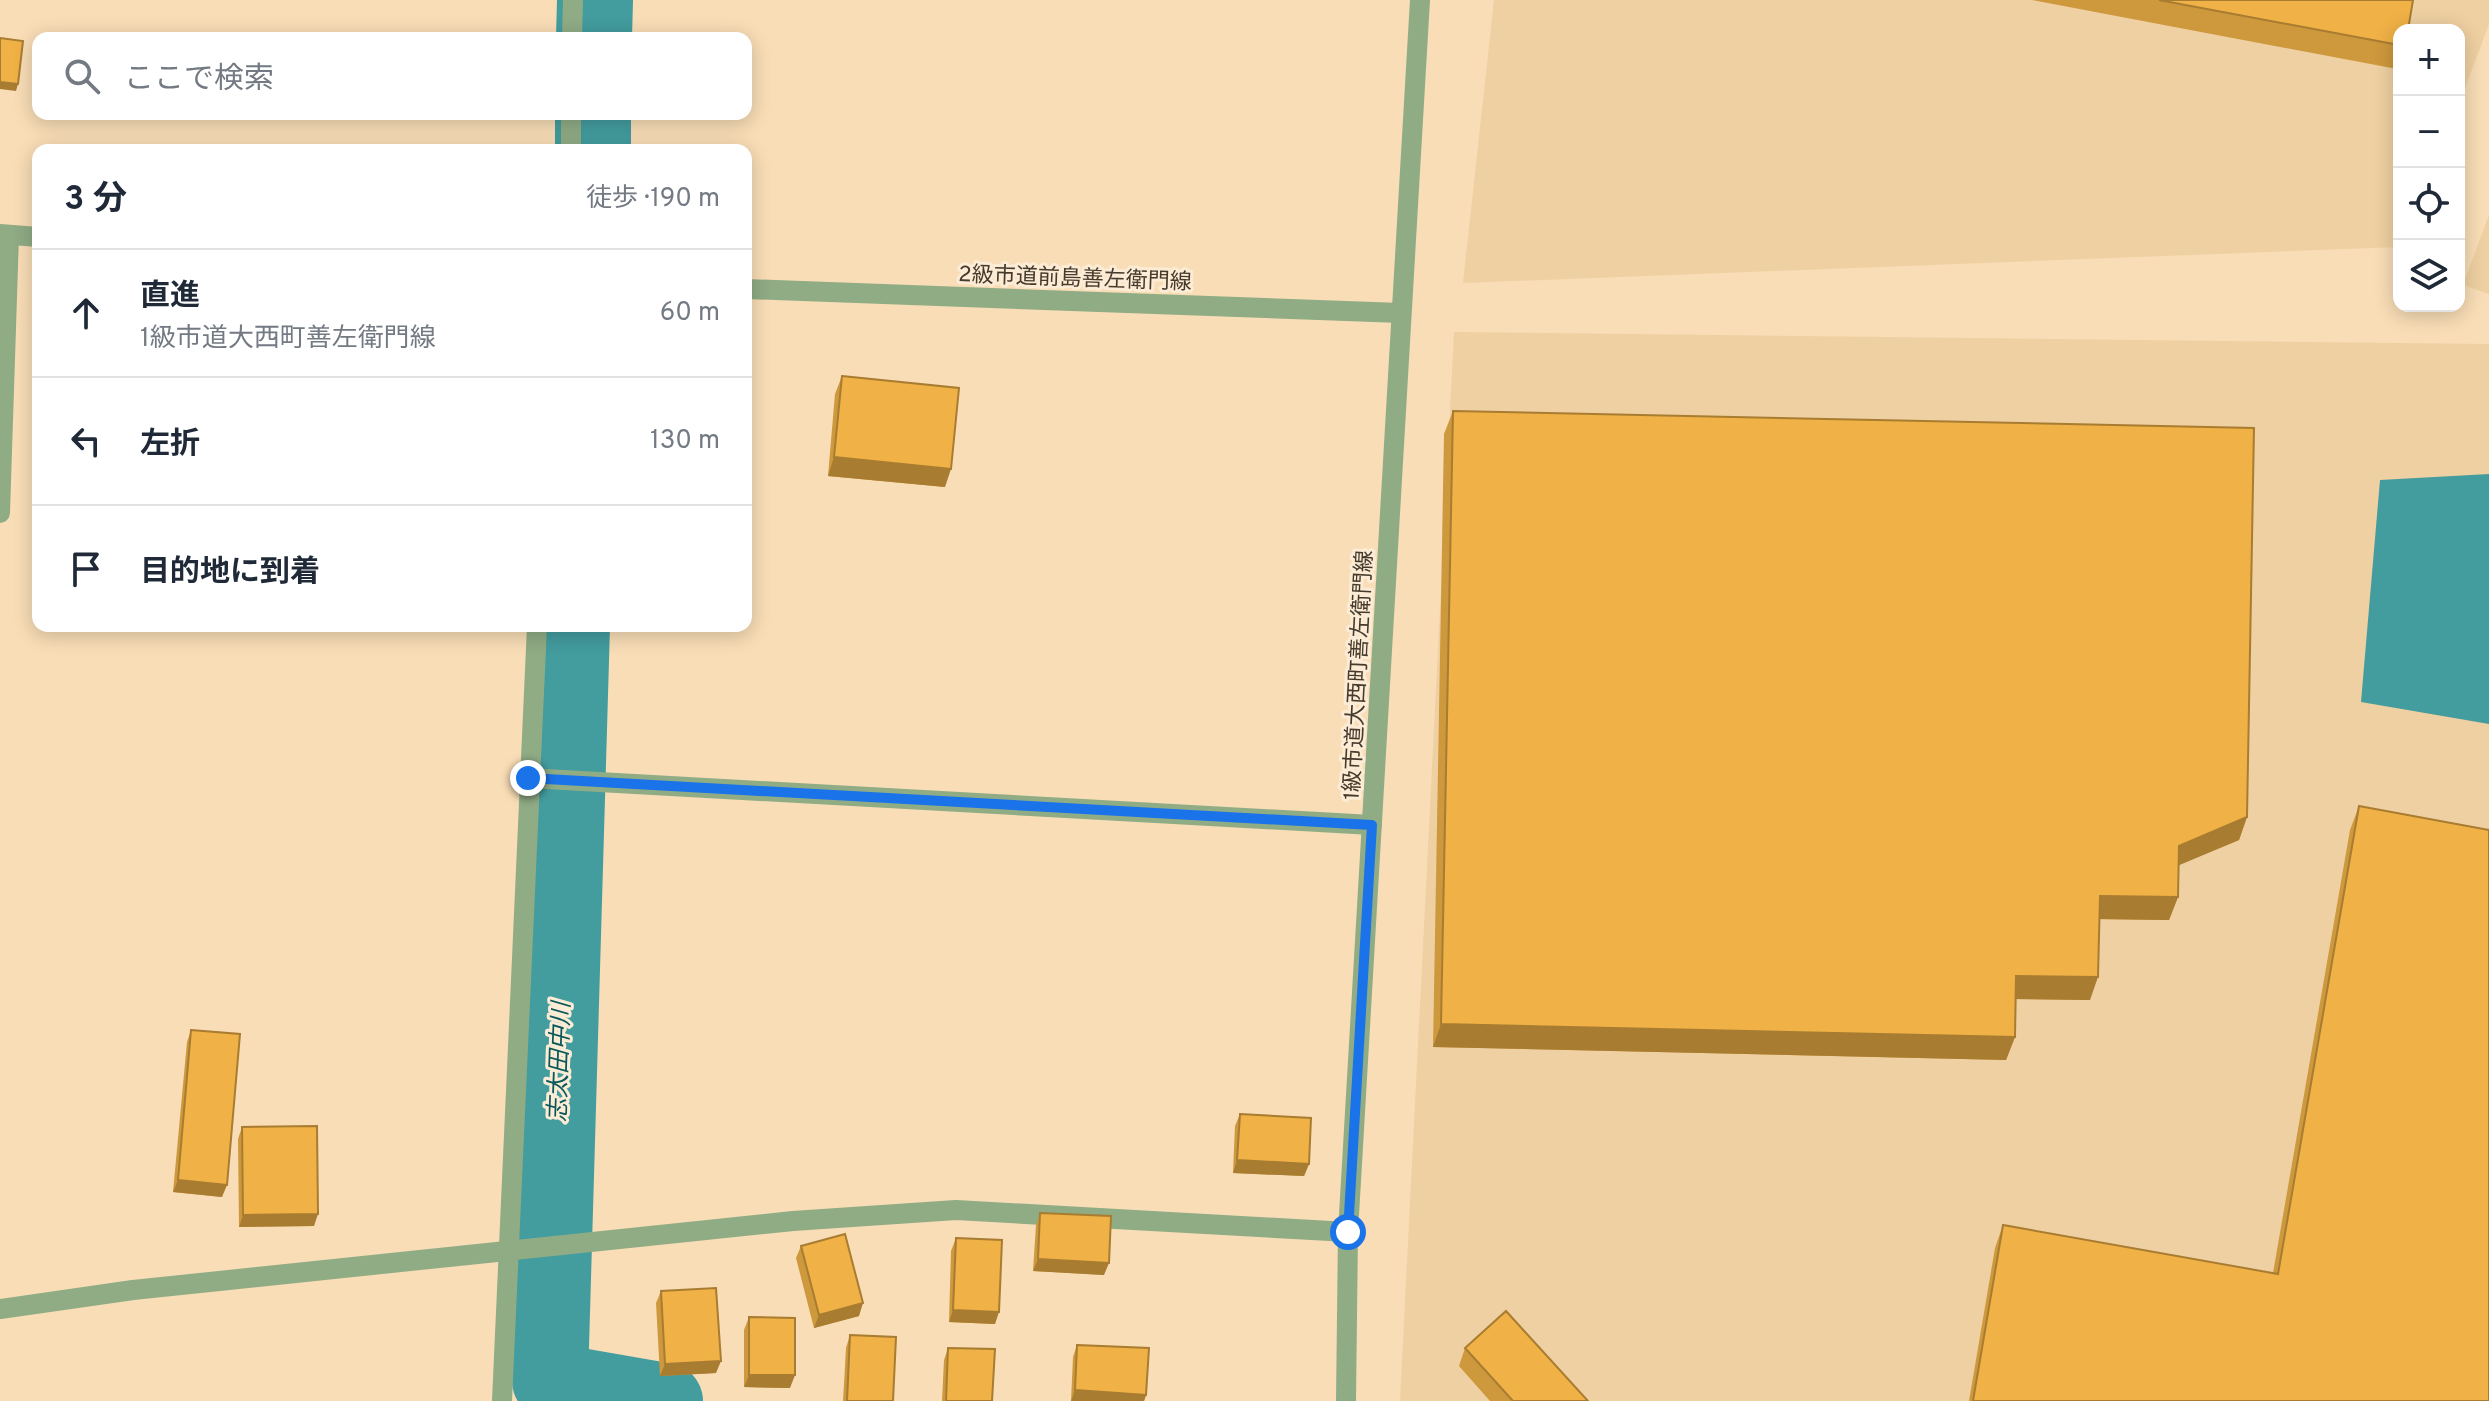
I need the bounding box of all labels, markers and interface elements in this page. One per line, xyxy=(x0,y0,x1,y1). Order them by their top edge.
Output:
map controls xyxy=(2393,24,2465,312)
button: + xyxy=(2393,24,2465,96)
search box xyxy=(32,32,752,120)
icon: search xyxy=(60,54,104,98)
text: ここで検索 xyxy=(124,62,274,99)
button: − xyxy=(2393,96,2465,168)
button: locate xyxy=(2393,168,2465,240)
text: 3 分 xyxy=(64,179,127,222)
text: 徒歩 · 190 m xyxy=(586,183,720,216)
button: layers xyxy=(2393,240,2465,312)
street label: 2級市道前島善左衛門線 xyxy=(958,262,1192,297)
text: 直進 xyxy=(140,279,200,316)
icon: ahead xyxy=(64,291,108,335)
text: 60 m xyxy=(660,297,720,330)
text: 1級市道大西町善左衛門線 xyxy=(140,323,436,356)
icon: left xyxy=(64,419,108,463)
text: 130 m xyxy=(650,425,720,458)
text: 左折 xyxy=(140,427,200,464)
icon: arrive xyxy=(64,547,108,591)
street label: 1級市道大西町善左衛門線 xyxy=(1339,549,1380,801)
text: 目的地に到着 xyxy=(140,555,320,592)
route end xyxy=(510,760,546,796)
water label: 志太田中川 xyxy=(544,999,578,1123)
route start xyxy=(1330,1214,1366,1250)

